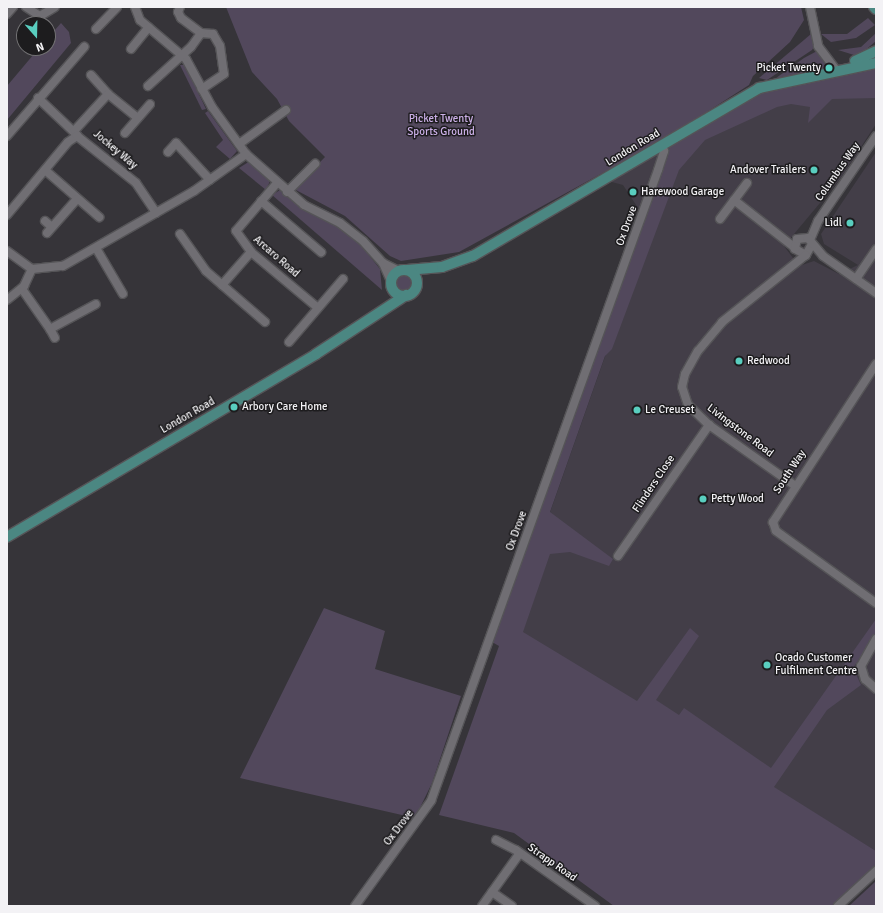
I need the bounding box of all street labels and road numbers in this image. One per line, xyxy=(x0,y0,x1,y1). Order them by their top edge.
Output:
street label: London Road xyxy=(604,127,662,169)
street label: Jockey Way xyxy=(90,128,140,172)
street label: Columbus Way xyxy=(813,140,863,204)
street label: Ox Drove xyxy=(614,204,640,248)
street label: Arcaro Road xyxy=(250,233,302,281)
street label: London Road xyxy=(158,395,218,437)
street label: Livingstone Road xyxy=(704,402,776,460)
street label: South Way xyxy=(771,448,809,496)
street label: Flinders Close xyxy=(630,453,678,515)
street label: Ox Drove xyxy=(504,509,530,553)
street label: Ox Drove xyxy=(381,807,417,849)
street label: Strapp Road xyxy=(525,841,579,885)

